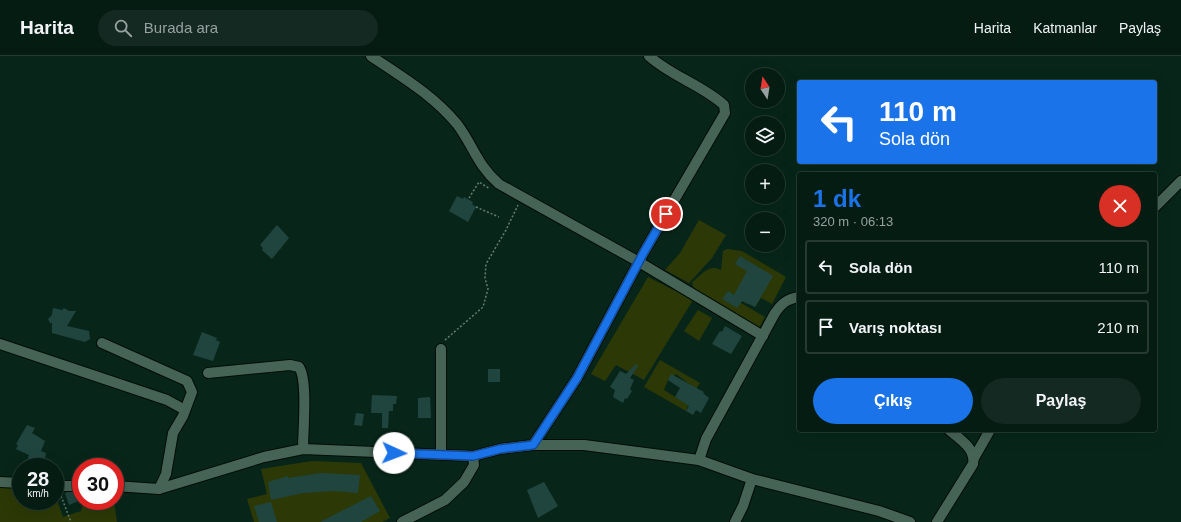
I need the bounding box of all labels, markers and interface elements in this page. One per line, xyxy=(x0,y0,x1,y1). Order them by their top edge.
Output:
search box xyxy=(98,10,378,46)
text: Harita xyxy=(20,17,74,38)
icon: search xyxy=(112,17,134,39)
text: Burada ara xyxy=(144,19,218,36)
text: Harita xyxy=(974,20,1011,36)
text: Katmanlar xyxy=(1033,20,1097,36)
text: Paylaş xyxy=(1119,20,1161,36)
north arrow xyxy=(745,68,785,108)
map controls xyxy=(745,68,785,252)
icon: left xyxy=(813,96,865,148)
text: 110 m xyxy=(879,96,957,127)
button: layers xyxy=(745,116,785,156)
text: Sola dön xyxy=(879,129,950,149)
button: + xyxy=(745,164,785,204)
text: 1 dk xyxy=(813,185,861,212)
button: close xyxy=(1099,185,1141,227)
pin xyxy=(649,197,683,231)
icon: arrive xyxy=(655,203,677,225)
button: − xyxy=(745,212,785,252)
text: 320 m · 06:13 xyxy=(813,214,893,229)
icon: left xyxy=(815,256,837,278)
text: Sola dön xyxy=(849,259,912,276)
text: 110 m xyxy=(1098,259,1139,276)
icon: arrive xyxy=(815,316,837,338)
text: Varış noktası xyxy=(849,319,942,336)
text: 210 m xyxy=(1097,319,1139,336)
button: Çıkış xyxy=(813,378,973,424)
button: Paylaş xyxy=(981,378,1141,424)
position arrow xyxy=(373,432,415,474)
speed limit sign: 30 xyxy=(72,458,124,510)
text: 28 xyxy=(27,468,49,490)
text: km/h xyxy=(27,488,49,499)

